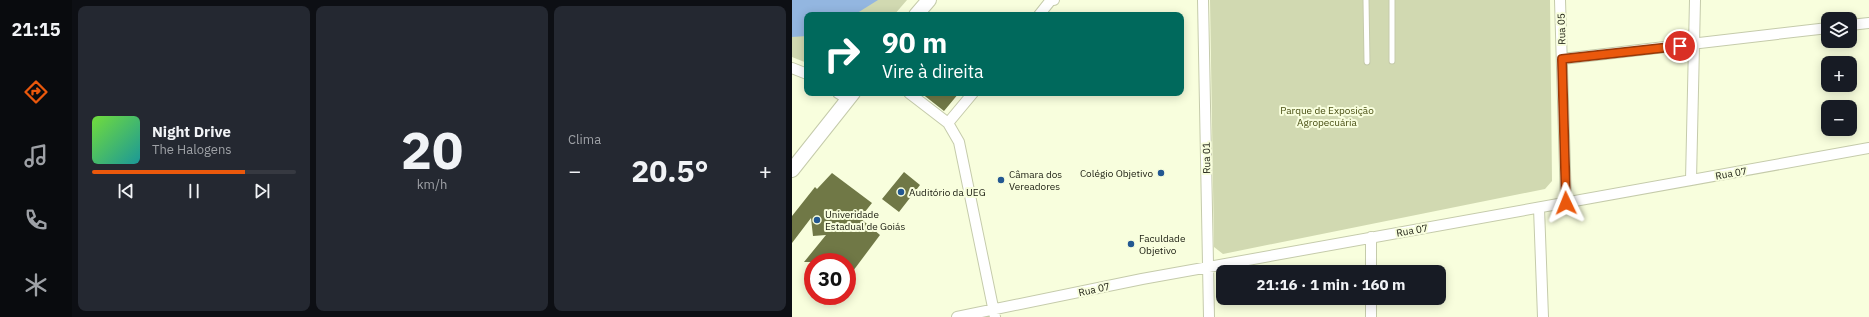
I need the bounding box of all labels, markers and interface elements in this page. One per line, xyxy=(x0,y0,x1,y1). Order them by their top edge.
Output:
map controls xyxy=(1821,12,1857,136)
button: layers xyxy=(1821,12,1857,48)
street label: Rua 05 xyxy=(1554,13,1569,45)
text: 21:15 xyxy=(11,18,61,41)
text: 90 m xyxy=(882,24,947,61)
icon: right xyxy=(816,28,868,80)
pin xyxy=(1663,29,1697,63)
icon: arrive xyxy=(1669,35,1691,57)
button: + xyxy=(1821,56,1857,92)
text: Vire à direita xyxy=(882,60,984,83)
icon: directions xyxy=(22,78,50,106)
button: − xyxy=(1821,100,1857,136)
park label: Parque de Exposição Agropecuária xyxy=(1280,104,1374,129)
text: 20 xyxy=(401,116,463,183)
text: Night Drive xyxy=(152,122,231,141)
text: Clima xyxy=(568,131,601,148)
text: The Halogens xyxy=(152,141,232,158)
icon: music xyxy=(22,142,50,170)
street label: Rua 01 xyxy=(1200,142,1213,174)
text: 20.5° xyxy=(631,151,709,190)
text: − xyxy=(568,156,581,185)
text: + xyxy=(759,156,772,185)
street label: Rua 07 xyxy=(1714,164,1748,183)
place label: Colégio Objetivo xyxy=(1080,167,1153,180)
place label: Câmara dos Vereadores xyxy=(1009,168,1062,193)
marker: Colégio Objetivo xyxy=(1156,168,1166,178)
marker: Câmara dos Vereadores xyxy=(996,175,1006,185)
text: km/h xyxy=(417,176,447,193)
icon: previous xyxy=(115,180,137,202)
icon: pause xyxy=(183,180,205,202)
icon: next xyxy=(251,180,273,202)
position arrow xyxy=(1545,182,1587,224)
place label: Auditório da UEG xyxy=(909,186,986,199)
marker: Auditório da UEG xyxy=(896,187,906,197)
icon: phone xyxy=(22,206,50,234)
place label: Univeridade Estadual de Goiás xyxy=(825,208,905,233)
marker: Univeridade Estadual de Goiás xyxy=(812,215,822,225)
street label: Rua 07 xyxy=(1395,221,1429,240)
place label: Faculdade Objetivo xyxy=(1139,232,1186,257)
marker: Faculdade Objetivo xyxy=(1126,239,1136,249)
speed limit sign: 30 xyxy=(804,253,856,305)
icon: climate xyxy=(22,271,50,299)
text: 21:16 · 1 min · 160 m xyxy=(1257,275,1405,294)
street label: Rua 07 xyxy=(1077,280,1111,299)

